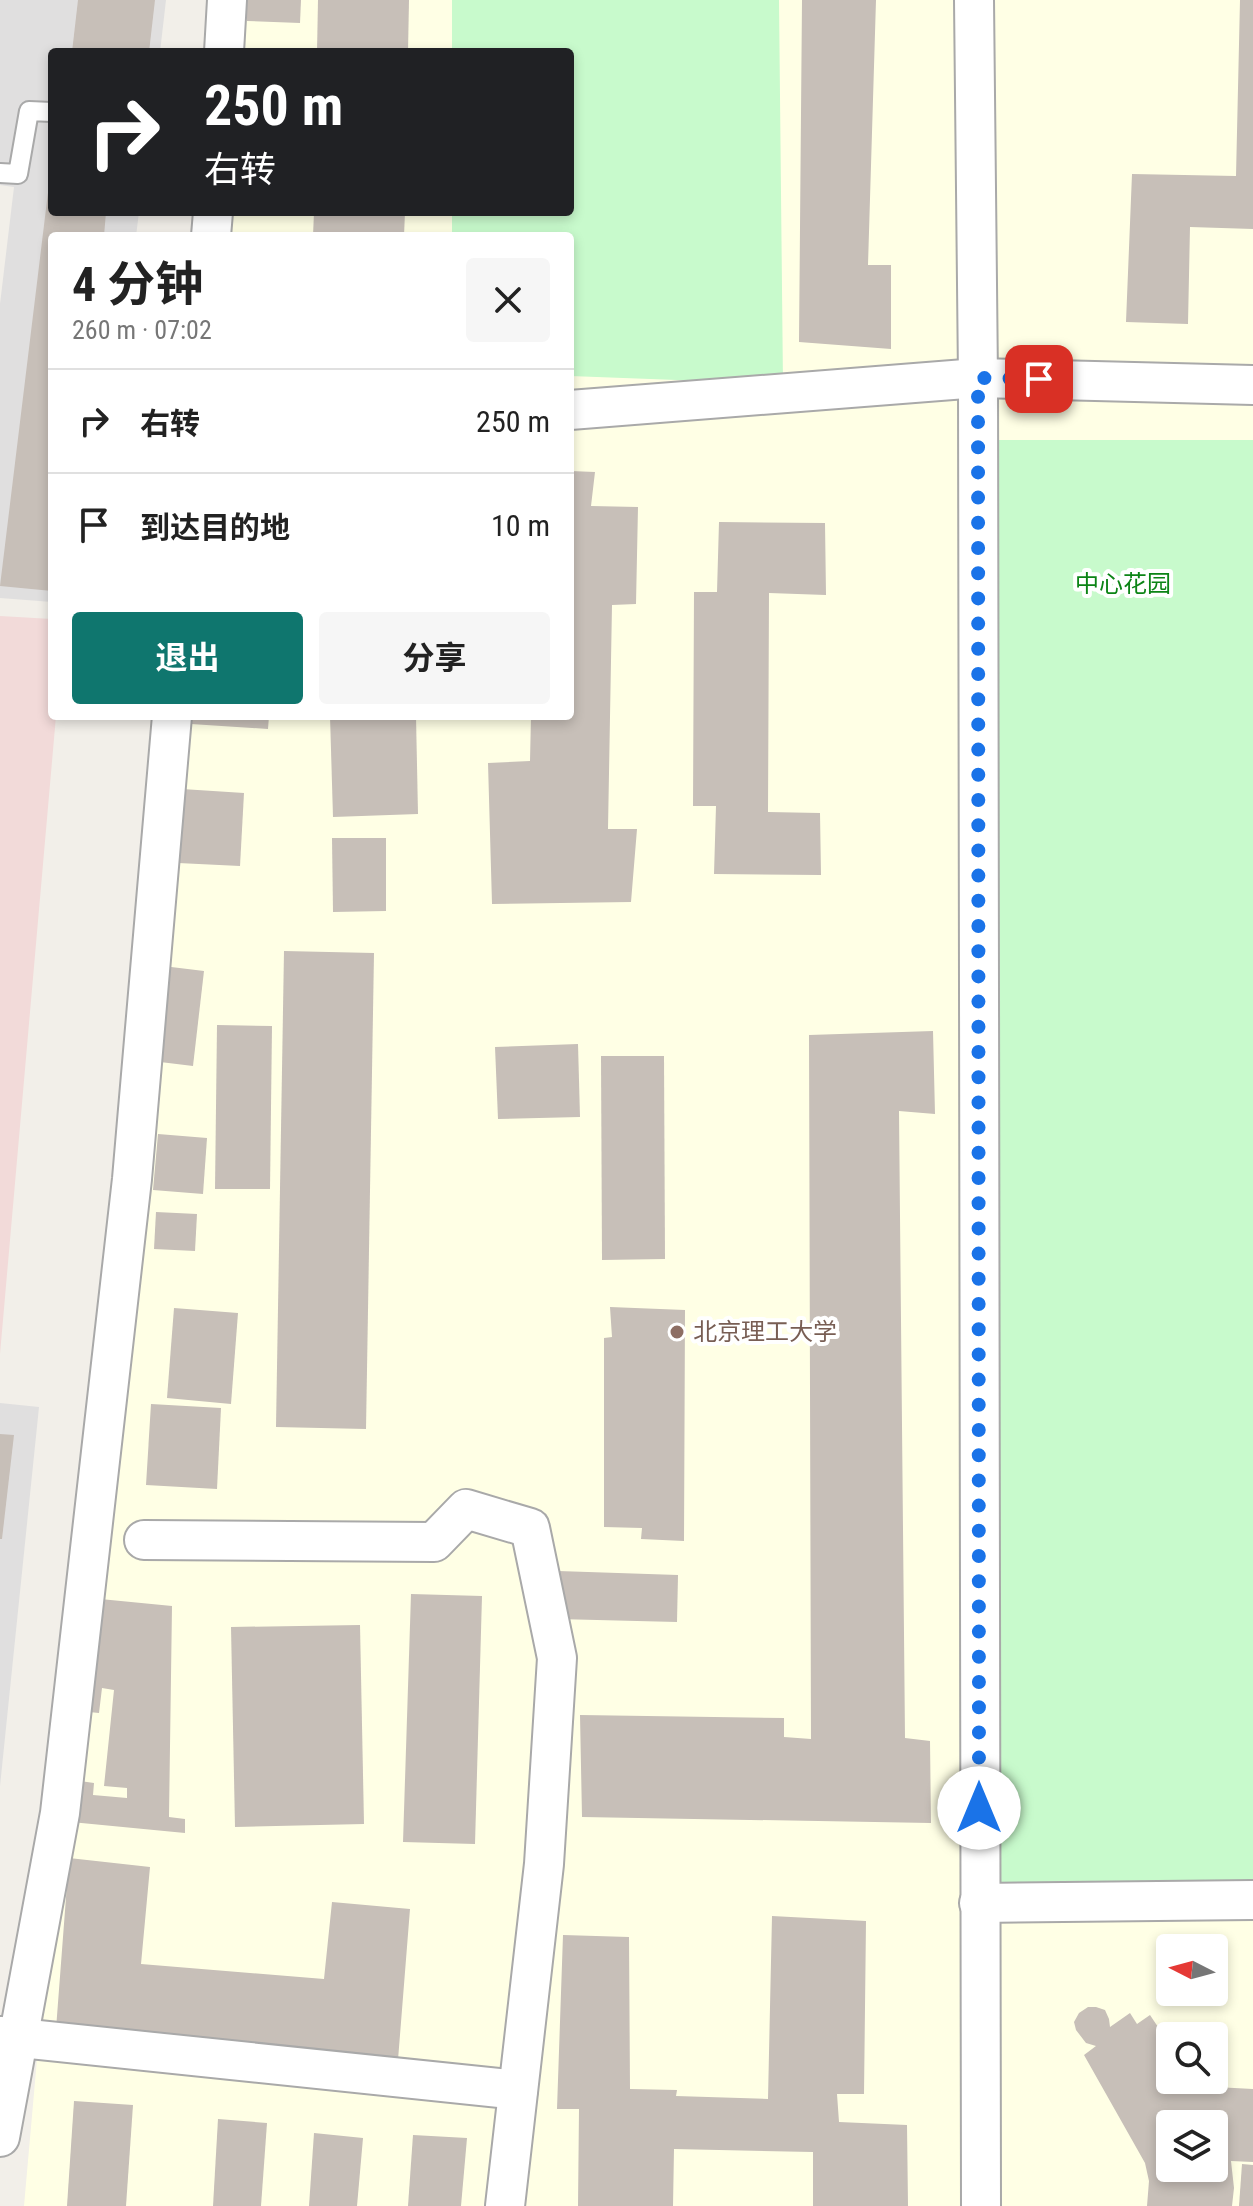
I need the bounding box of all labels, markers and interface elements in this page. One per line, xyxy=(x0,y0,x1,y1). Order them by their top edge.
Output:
text: 250 m xyxy=(204,73,343,139)
icon: right xyxy=(72,80,176,184)
text: 右转 xyxy=(204,149,276,191)
text: 4 分钟 xyxy=(72,256,203,313)
button: close xyxy=(466,258,550,342)
text: 260 m · 07:02 xyxy=(72,315,212,345)
pin xyxy=(1005,345,1073,413)
icon: arrive xyxy=(1017,357,1061,401)
icon: right xyxy=(72,399,116,443)
text: 250 m xyxy=(476,404,550,439)
text: 右转 xyxy=(140,406,200,441)
icon: arrive xyxy=(72,503,116,547)
text: 10 m xyxy=(491,508,550,543)
text: 到达目的地 xyxy=(140,510,290,545)
park label: 中心花园 xyxy=(1075,570,1171,598)
button: 退出 xyxy=(72,612,303,704)
button: 分享 xyxy=(319,612,550,704)
place label: 北京理工大学 xyxy=(693,1318,837,1346)
marker: 北京理工大学 xyxy=(668,1323,686,1341)
position arrow xyxy=(937,1766,1021,1850)
north arrow xyxy=(1156,1934,1228,2006)
map controls xyxy=(1156,1934,1228,2182)
button: search xyxy=(1156,2022,1228,2094)
button: layers xyxy=(1156,2110,1228,2182)

